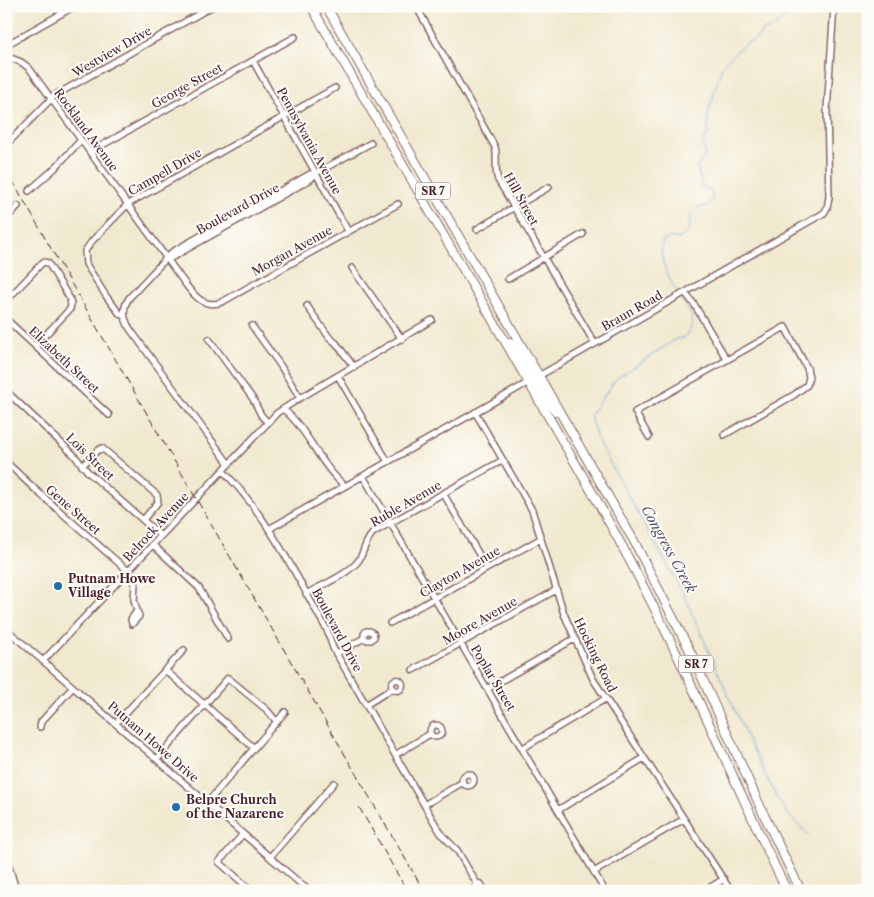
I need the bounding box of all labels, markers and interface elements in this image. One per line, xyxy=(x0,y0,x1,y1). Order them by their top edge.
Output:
street label: Westview Drive xyxy=(69,23,154,81)
street label: George Street xyxy=(149,60,226,111)
street label: Rockland Avenue xyxy=(51,85,122,175)
street label: Pennsylvania Avenue xyxy=(274,85,345,197)
street label: Campell Drive xyxy=(125,144,204,199)
street label: Hill Street xyxy=(501,170,542,229)
street label: Boulevard Drive xyxy=(194,180,282,237)
road number: SR 7 xyxy=(416,182,450,200)
street label: Morgan Avenue xyxy=(249,222,335,279)
street label: Braun Road xyxy=(599,287,665,334)
street label: Elizabeth Street xyxy=(26,323,103,397)
street label: Lois Street xyxy=(63,430,118,484)
street label: Ruble Avenue xyxy=(368,477,444,530)
street label: Gene Street xyxy=(43,482,104,538)
street label: Belrock Avenue xyxy=(120,489,192,564)
water label: Congress Creek xyxy=(638,502,701,597)
street label: Clayton Avenue xyxy=(417,542,503,601)
place label: Putnam Howe Village xyxy=(67,571,156,600)
marker: Putnam Howe Village xyxy=(52,580,64,592)
street label: Boulevard Drive xyxy=(309,586,366,674)
street label: Moore Avenue xyxy=(440,593,520,648)
street label: Hocking Road xyxy=(571,615,620,695)
street label: Poplar Street xyxy=(468,642,519,714)
road number: SR 7 xyxy=(678,656,714,672)
street label: Putnam Howe Drive xyxy=(105,698,202,785)
place label: Belpre Church of the Nazarene xyxy=(186,792,284,821)
marker: Belpre Church of the Nazarene xyxy=(170,801,182,813)

